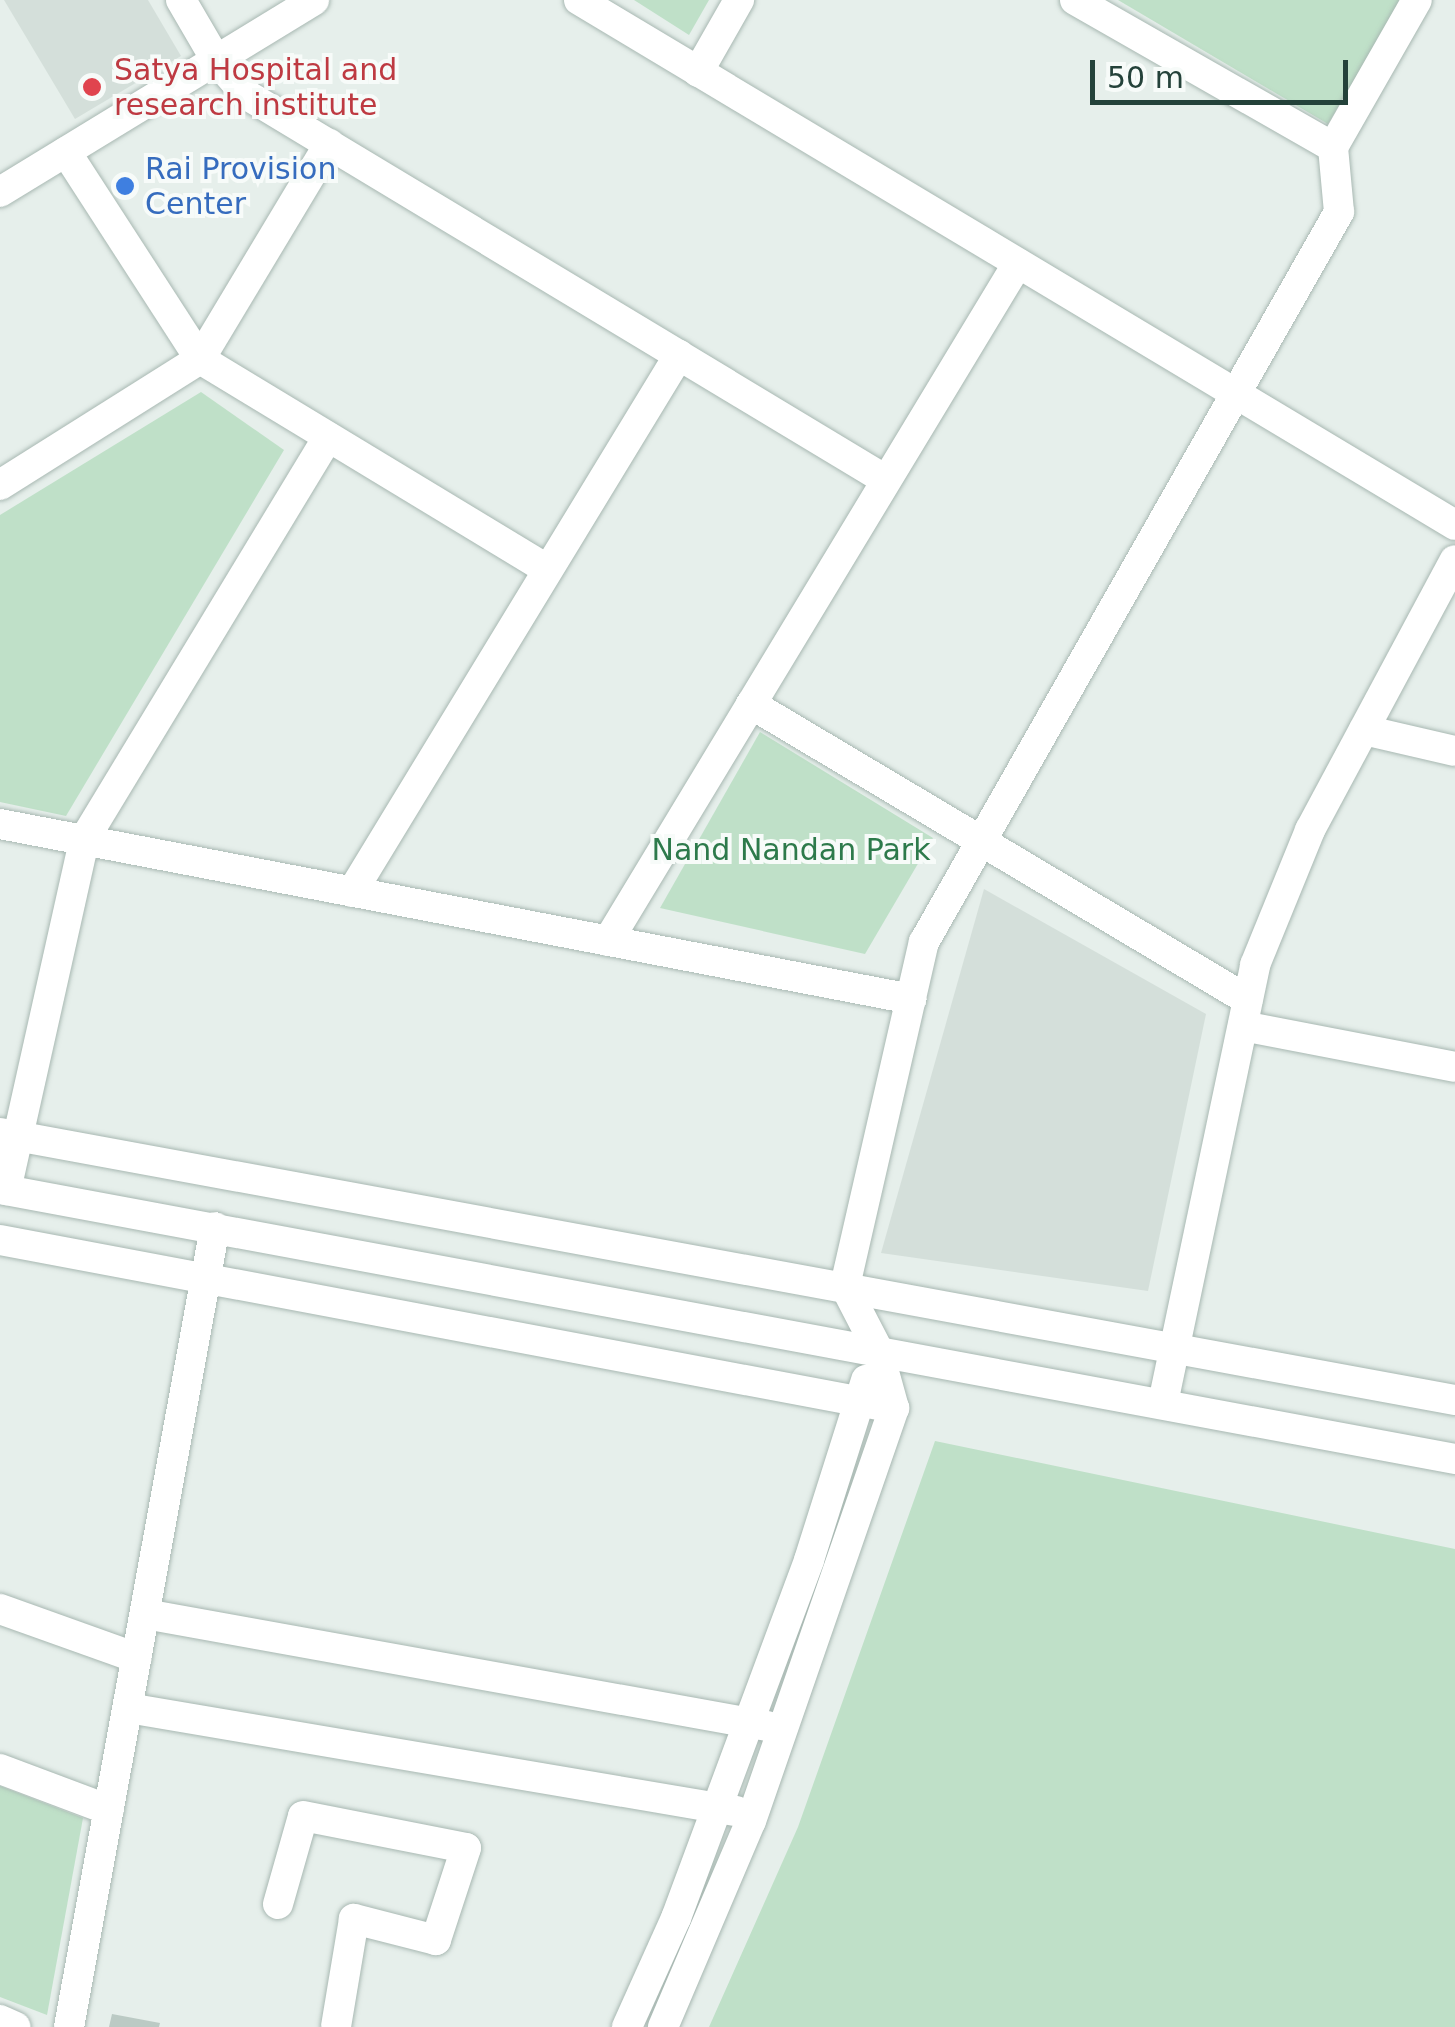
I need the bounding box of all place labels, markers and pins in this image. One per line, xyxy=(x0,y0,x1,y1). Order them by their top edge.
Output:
place label: Satya Hospital and research institute xyxy=(114,52,397,122)
marker: Satya Hospital and research institute xyxy=(79,74,105,100)
place label: Rai Provision Center xyxy=(145,151,336,222)
marker: Rai Provision Center xyxy=(114,175,136,197)

